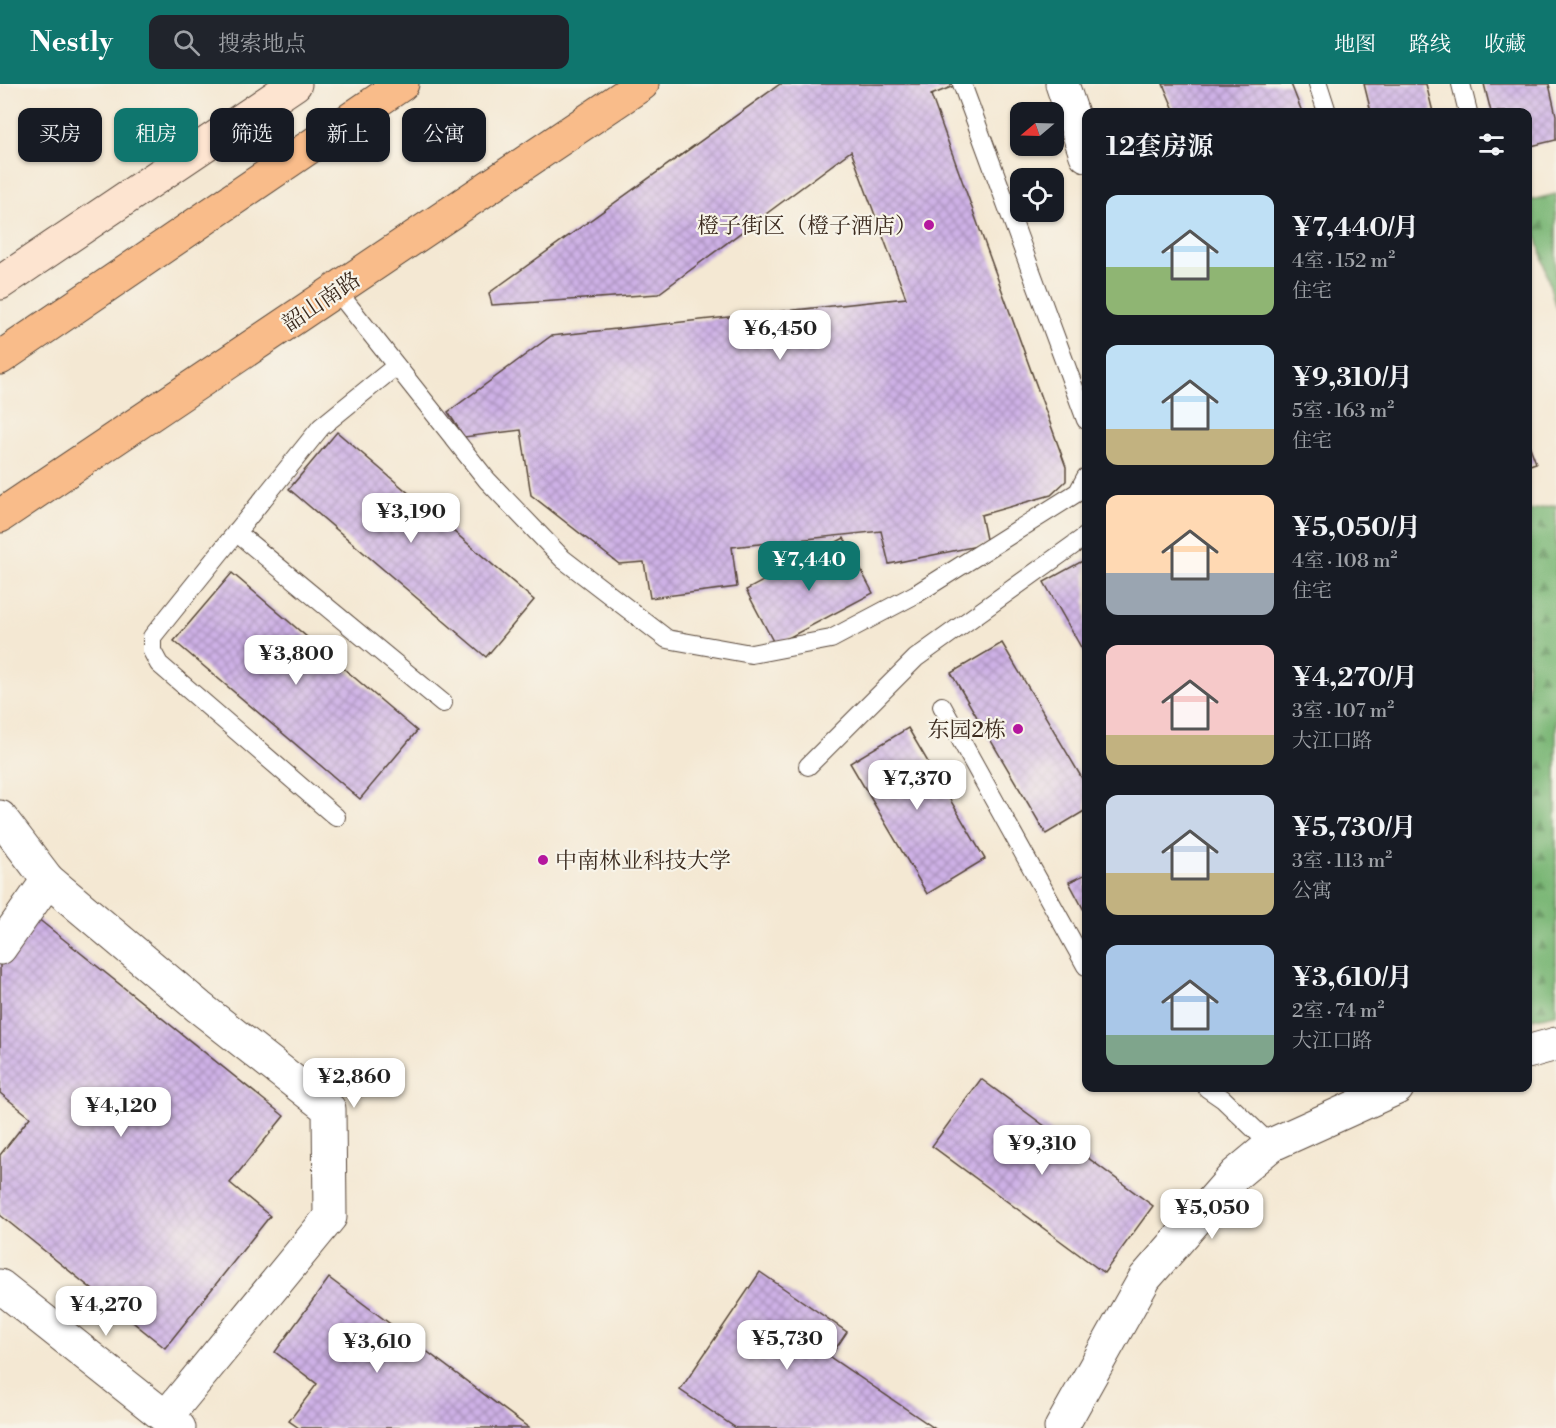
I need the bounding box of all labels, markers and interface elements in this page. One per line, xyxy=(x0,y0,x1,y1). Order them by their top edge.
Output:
search box xyxy=(149,15,569,69)
text: Nestly xyxy=(30,25,113,60)
icon: search xyxy=(170,26,203,59)
text: 搜索地点 xyxy=(218,31,306,58)
text: 地图 xyxy=(1334,32,1376,58)
text: 路线 xyxy=(1409,32,1451,58)
text: 收藏 xyxy=(1484,32,1526,58)
north arrow xyxy=(1010,102,1064,156)
map controls xyxy=(1010,102,1064,222)
chip: 买房 xyxy=(18,108,102,162)
chip: 租房 xyxy=(114,108,198,162)
chip: 筛选 xyxy=(210,108,294,162)
chip: 新上 xyxy=(306,108,390,162)
chip: 公寓 xyxy=(402,108,486,162)
icon: filters xyxy=(1475,128,1508,161)
text: 12套房源 xyxy=(1106,131,1213,163)
button: locate xyxy=(1010,168,1064,222)
text: ¥7,440/月 xyxy=(1292,212,1419,244)
place label: 橙子街区（橙子酒店） xyxy=(697,213,917,240)
marker: 橙子街区（橙子酒店） xyxy=(922,218,936,232)
icon: home xyxy=(1154,219,1226,291)
text: 4室 · 152 m² xyxy=(1292,249,1395,274)
street label: 韶山南路 xyxy=(278,266,366,338)
text: 住宅 xyxy=(1292,279,1332,304)
pin: ¥6,450 xyxy=(731,310,829,361)
text: ¥6,450 xyxy=(743,317,817,342)
text: ¥9,310/月 xyxy=(1292,362,1413,394)
icon: home xyxy=(1154,369,1226,441)
text: 5室 · 163 m² xyxy=(1292,399,1394,424)
text: 住宅 xyxy=(1292,429,1332,454)
pin: ¥3,190 xyxy=(362,493,460,544)
text: ¥3,190 xyxy=(376,500,446,525)
text: ¥5,050/月 xyxy=(1292,512,1421,544)
icon: home xyxy=(1154,519,1226,591)
pin: ¥7,440 xyxy=(760,541,858,592)
text: ¥7,440 xyxy=(772,548,846,573)
text: 4室 · 108 m² xyxy=(1292,549,1398,574)
text: 住宅 xyxy=(1292,579,1332,604)
pin: ¥3,800 xyxy=(247,635,345,686)
text: ¥3,800 xyxy=(258,642,334,667)
text: ¥4,270/月 xyxy=(1292,662,1418,694)
icon: home xyxy=(1154,669,1226,741)
text: 3室 · 107 m² xyxy=(1292,699,1394,724)
place label: 东园2栋 xyxy=(927,717,1006,744)
marker: 东园2栋 xyxy=(1011,722,1025,736)
text: 大江口路 xyxy=(1292,729,1372,754)
pin: ¥7,370 xyxy=(868,760,966,811)
text: ¥7,370 xyxy=(882,767,952,792)
text: ¥5,730/月 xyxy=(1292,812,1417,844)
icon: home xyxy=(1154,819,1226,891)
place label: 中南林业科技大学 xyxy=(555,848,731,875)
text: 3室 · 113 m² xyxy=(1292,849,1392,874)
marker: 中南林业科技大学 xyxy=(536,853,550,867)
text: 公寓 xyxy=(1292,879,1332,904)
text: ¥3,610/月 xyxy=(1292,962,1413,994)
icon: home xyxy=(1154,969,1226,1041)
text: 2室 · 74 m² xyxy=(1292,999,1384,1024)
text: 大江口路 xyxy=(1292,1029,1372,1054)
pin: ¥2,860 xyxy=(305,1058,403,1109)
text: ¥2,860 xyxy=(317,1065,391,1090)
pin: ¥4,120 xyxy=(72,1087,170,1138)
text: ¥4,120 xyxy=(85,1094,157,1119)
pin: ¥9,310 xyxy=(993,1125,1091,1176)
text: ¥9,310 xyxy=(1007,1132,1077,1157)
pin: ¥5,050 xyxy=(1163,1189,1261,1240)
text: ¥5,050 xyxy=(1174,1196,1250,1221)
pin: ¥4,270 xyxy=(57,1286,155,1337)
text: ¥4,270 xyxy=(70,1293,142,1318)
pin: ¥5,730 xyxy=(738,1320,836,1371)
pin: ¥3,610 xyxy=(328,1323,426,1374)
text: ¥5,730 xyxy=(751,1327,823,1352)
text: ¥3,610 xyxy=(342,1330,412,1355)

